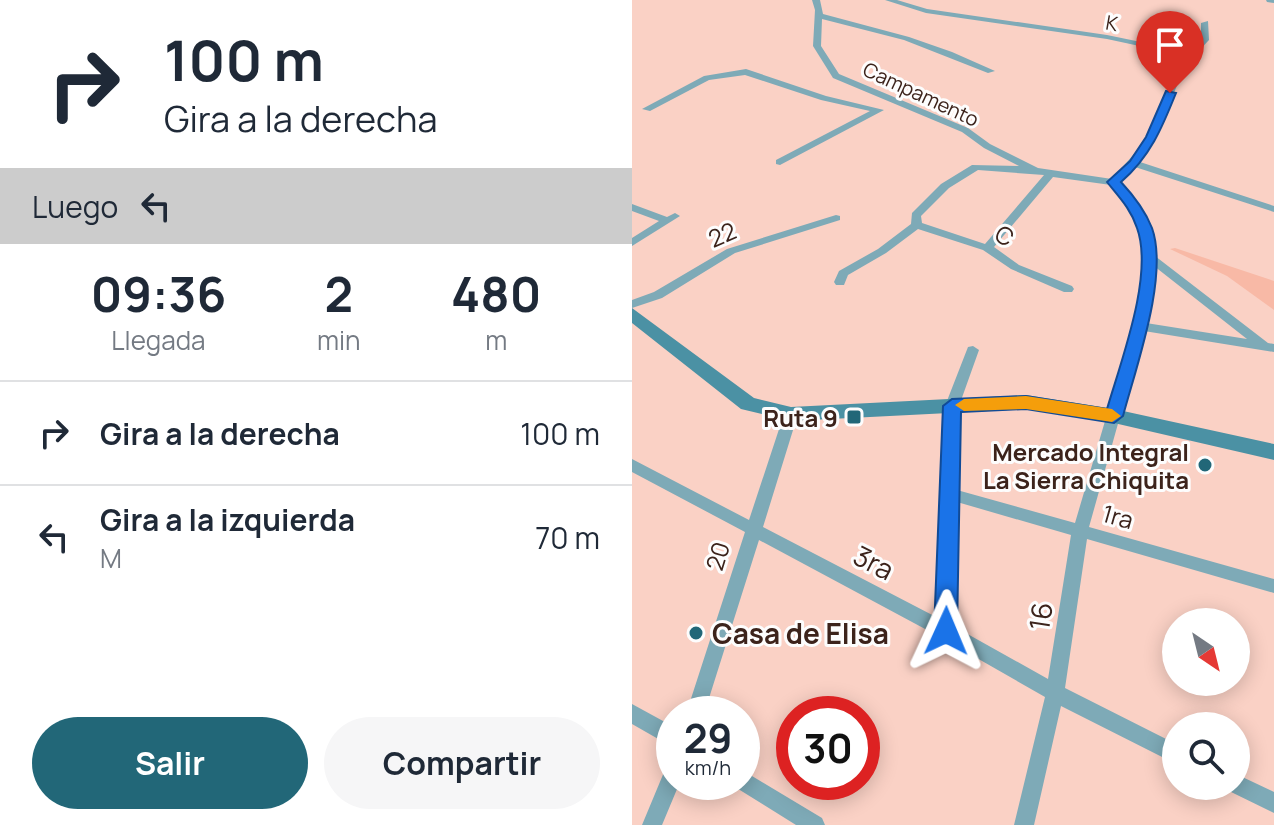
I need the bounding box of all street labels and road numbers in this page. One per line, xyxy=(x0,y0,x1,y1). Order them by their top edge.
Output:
street label: K xyxy=(1104,9,1120,37)
street label: Campamento xyxy=(859,55,983,133)
street label: 22 xyxy=(703,213,741,255)
street label: C xyxy=(989,216,1021,254)
street label: 1ra xyxy=(1099,496,1137,536)
street label: 3ra xyxy=(847,536,901,588)
street label: 20 xyxy=(697,538,737,574)
street label: 16 xyxy=(1019,599,1061,633)

